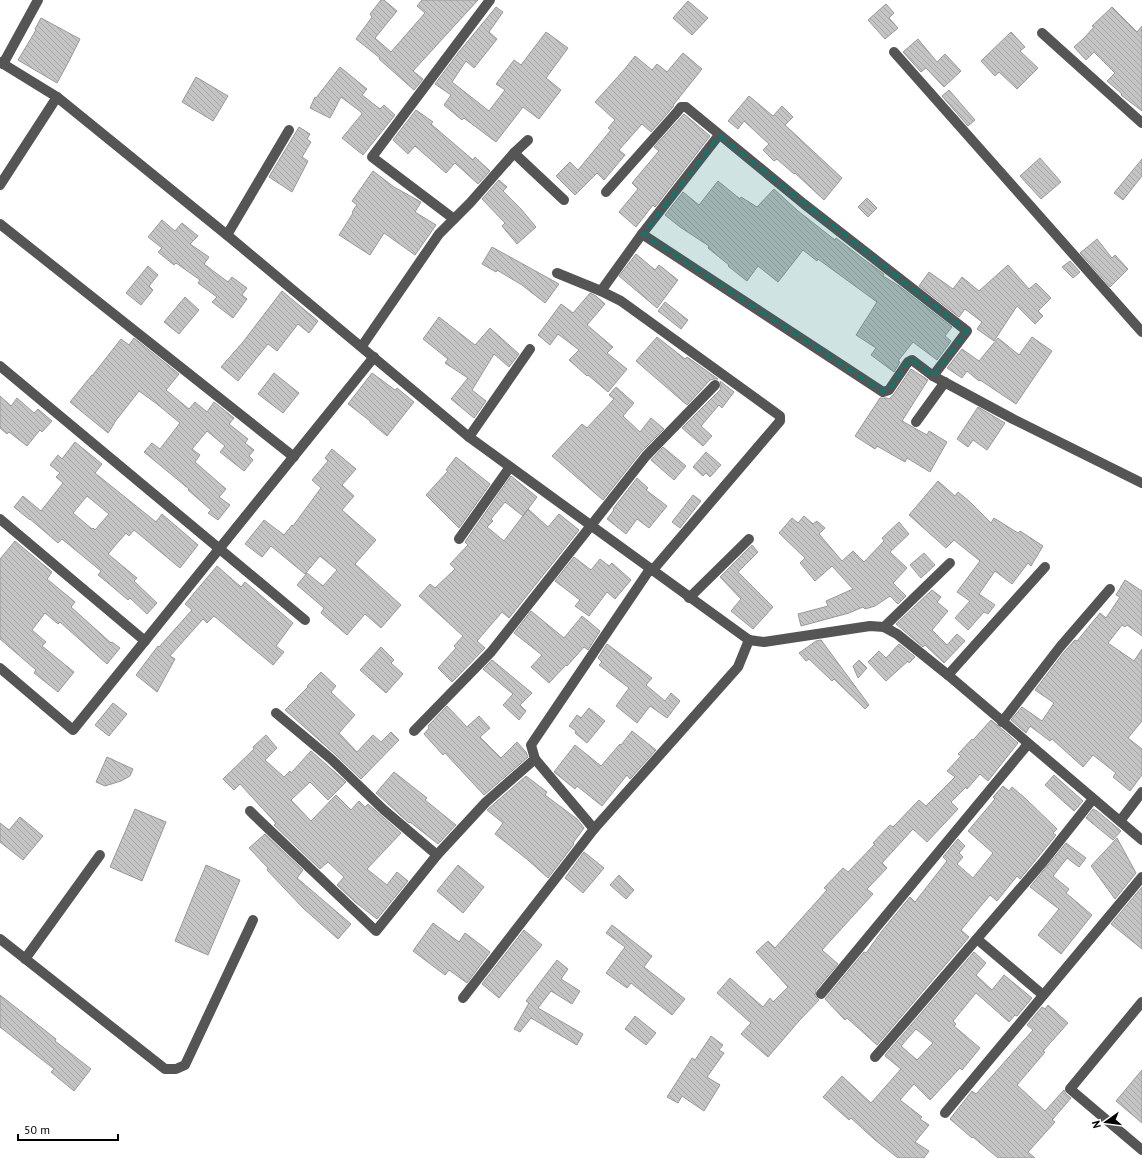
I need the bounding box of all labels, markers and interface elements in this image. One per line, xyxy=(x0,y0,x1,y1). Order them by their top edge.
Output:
north arrow xyxy=(1086,1102,1126,1142)
scale bar xyxy=(18,1116,118,1142)
text: N xyxy=(1089,1119,1104,1130)
text: 50 m xyxy=(24,1122,50,1137)

